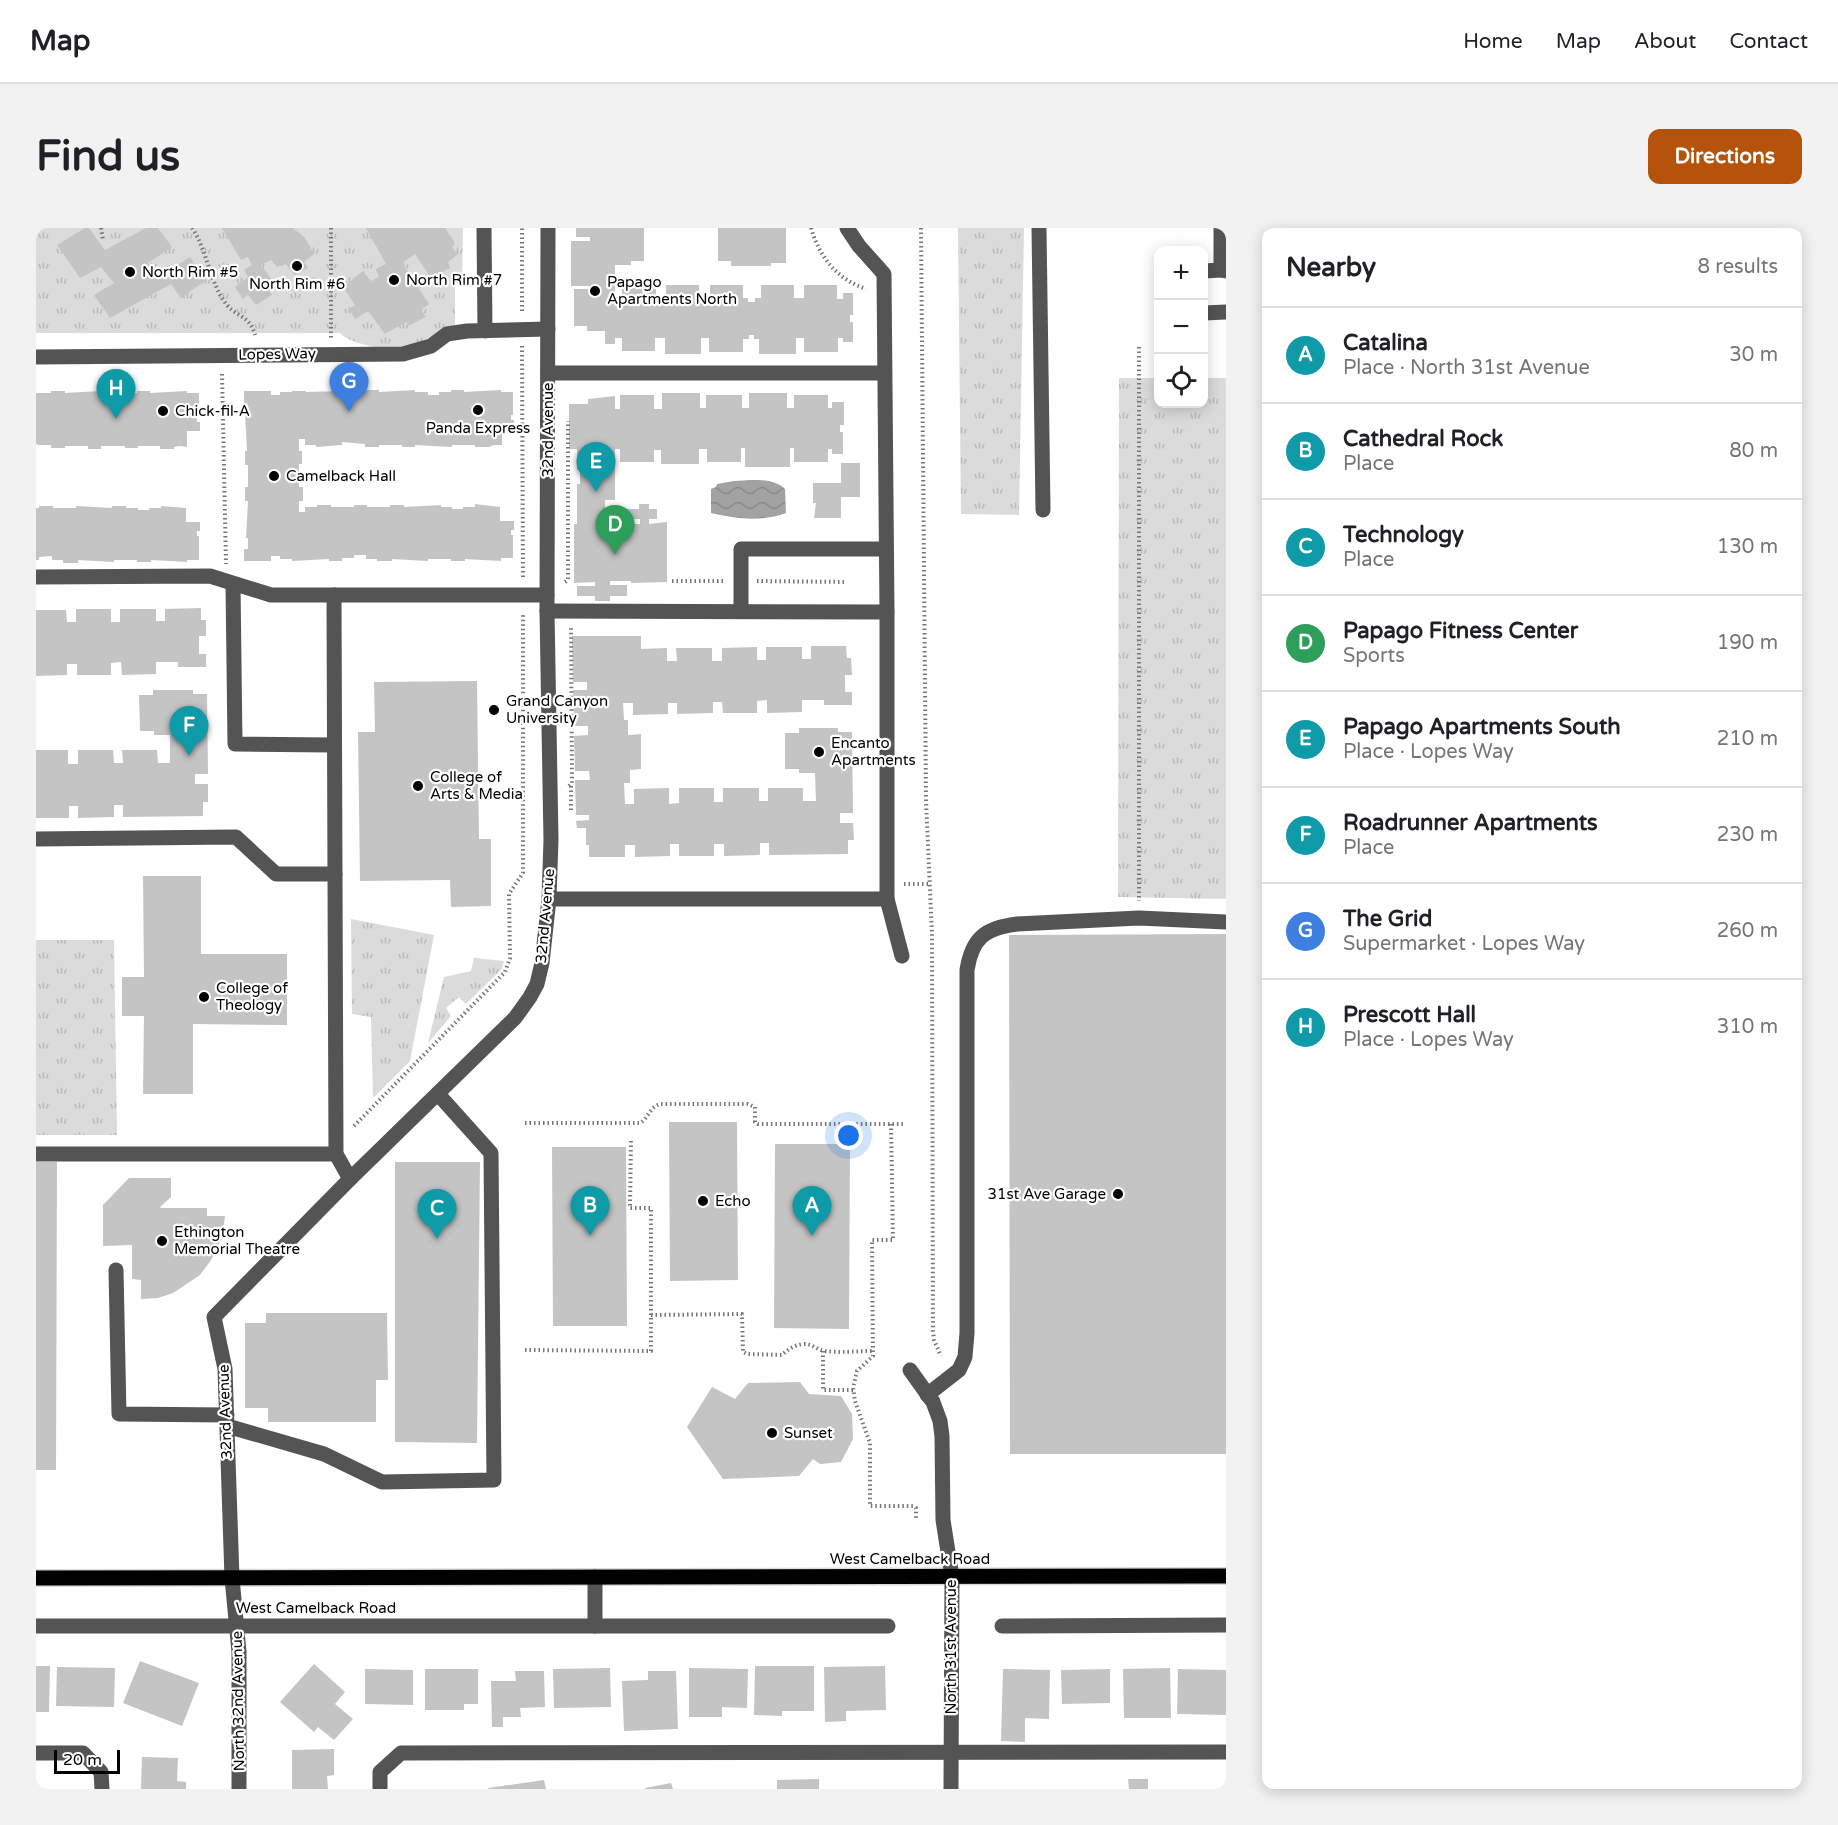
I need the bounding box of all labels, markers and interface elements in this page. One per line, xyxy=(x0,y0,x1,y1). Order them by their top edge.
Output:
text: Map xyxy=(30,24,90,58)
text: Home xyxy=(1463,29,1523,54)
text: Map xyxy=(1556,29,1601,54)
text: About xyxy=(1634,29,1696,54)
text: Contact xyxy=(1729,29,1808,54)
button: Directions xyxy=(1648,129,1802,184)
text: Find us xyxy=(36,131,180,182)
map controls xyxy=(1154,246,1208,408)
button: + xyxy=(1154,246,1208,300)
text: Nearby xyxy=(1286,252,1376,283)
text: 8 results xyxy=(1698,255,1778,279)
marker: North Rim #6 xyxy=(290,259,304,273)
place label: North Rim #5 xyxy=(142,263,238,281)
marker: North Rim #5 xyxy=(123,265,137,279)
place label: North Rim #7 xyxy=(406,271,502,289)
marker: North Rim #7 xyxy=(387,273,401,287)
place label: Papago Apartments North xyxy=(607,273,737,308)
place label: North Rim #6 xyxy=(249,275,345,293)
marker: Papago Apartments North xyxy=(588,284,602,298)
button: − xyxy=(1154,300,1208,354)
text: Catalina xyxy=(1343,330,1428,356)
text: A xyxy=(1298,343,1313,367)
text: 30 m xyxy=(1729,343,1778,367)
street label: Lopes Way xyxy=(238,344,316,364)
button: locate xyxy=(1154,354,1208,408)
text: Place · North 31st Avenue xyxy=(1343,356,1590,380)
pin: G xyxy=(330,362,368,412)
pin: H xyxy=(96,370,136,419)
street label: 32nd Avenue xyxy=(539,382,557,478)
place label: Chick-fil-A xyxy=(175,402,250,420)
marker: Panda Express xyxy=(471,403,485,417)
marker: Chick-fil-A xyxy=(156,404,170,418)
place label: Panda Express xyxy=(426,419,530,437)
text: Cathedral Rock xyxy=(1343,426,1503,452)
text: B xyxy=(1299,439,1312,463)
text: 80 m xyxy=(1729,439,1778,463)
pin: E xyxy=(576,442,616,492)
text: Place xyxy=(1343,452,1394,476)
place label: Camelback Hall xyxy=(286,467,396,485)
marker: Camelback Hall xyxy=(267,469,281,483)
pin: D xyxy=(596,506,634,555)
text: Technology xyxy=(1343,522,1464,548)
text: C xyxy=(1299,535,1312,559)
text: 130 m xyxy=(1717,535,1778,559)
text: Place xyxy=(1343,548,1394,572)
text: Papago Fitness Center xyxy=(1343,618,1578,644)
text: D xyxy=(1298,631,1313,655)
text: 190 m xyxy=(1717,631,1778,655)
text: Sports xyxy=(1343,644,1405,668)
place label: Grand Canyon University xyxy=(506,692,608,727)
marker: Grand Canyon University xyxy=(487,703,501,717)
pin: F xyxy=(170,706,208,756)
text: Papago Apartments South xyxy=(1343,714,1621,740)
text: E xyxy=(1299,727,1312,751)
text: 210 m xyxy=(1717,727,1778,751)
place label: Encanto Apartments xyxy=(831,734,916,769)
text: Place · Lopes Way xyxy=(1343,740,1514,764)
marker: Encanto Apartments xyxy=(812,745,826,759)
place label: College of Arts & Media xyxy=(430,768,523,803)
marker: College of Arts & Media xyxy=(411,779,425,793)
text: Roadrunner Apartments xyxy=(1343,810,1598,836)
text: F xyxy=(1299,823,1312,847)
text: 230 m xyxy=(1717,823,1778,847)
text: Place xyxy=(1343,836,1394,860)
street label: 32nd Avenue xyxy=(532,868,558,964)
text: The Grid xyxy=(1343,906,1432,932)
text: G xyxy=(1298,919,1313,943)
text: 260 m xyxy=(1717,919,1778,943)
text: Supermarket · Lopes Way xyxy=(1343,932,1585,956)
place label: College of Theology xyxy=(216,979,288,1014)
marker: College of Theology xyxy=(197,990,211,1004)
text: Prescott Hall xyxy=(1343,1002,1476,1028)
text: H xyxy=(1298,1015,1313,1039)
text: 310 m xyxy=(1717,1015,1778,1039)
text: Place · Lopes Way xyxy=(1343,1028,1514,1052)
your location xyxy=(834,1121,863,1150)
place label: 31st Ave Garage xyxy=(988,1185,1106,1203)
pin: B xyxy=(570,1186,610,1236)
pin: A xyxy=(792,1186,832,1236)
marker: 31st Ave Garage xyxy=(1111,1187,1125,1201)
pin: C xyxy=(418,1190,456,1239)
place label: Echo xyxy=(715,1192,751,1210)
marker: Echo xyxy=(696,1194,710,1208)
place label: Ethington Memorial Theatre xyxy=(174,1223,300,1258)
marker: Ethington Memorial Theatre xyxy=(155,1234,169,1248)
street label: 32nd Avenue xyxy=(214,1364,236,1460)
place label: Sunset xyxy=(784,1424,833,1442)
marker: Sunset xyxy=(765,1426,779,1440)
street label: West Camelback Road xyxy=(830,1550,990,1568)
street label: North 31st Avenue xyxy=(942,1580,960,1714)
street label: West Camelback Road xyxy=(236,1599,396,1617)
street label: North 32nd Avenue xyxy=(228,1631,248,1771)
scale bar xyxy=(54,1747,120,1774)
text: 20 m xyxy=(63,1750,102,1770)

